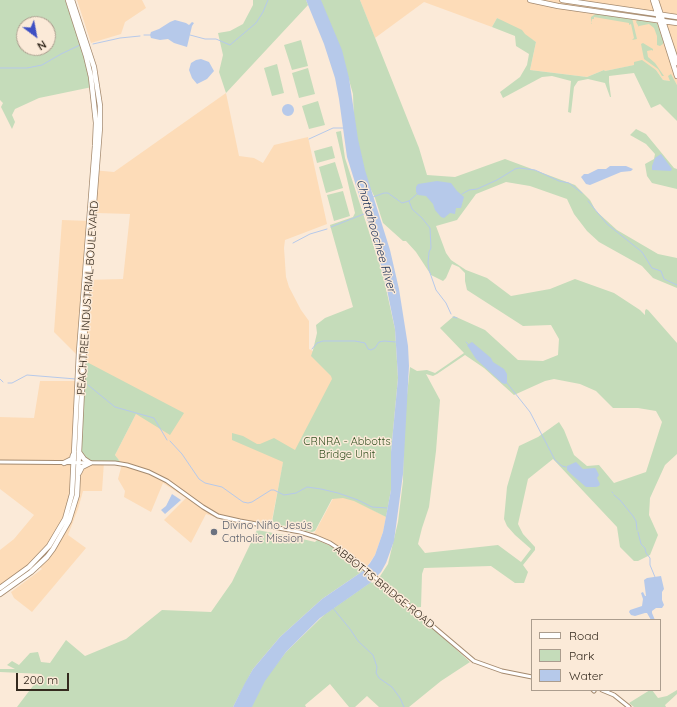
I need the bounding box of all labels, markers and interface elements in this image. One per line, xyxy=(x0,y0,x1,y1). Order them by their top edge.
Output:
north arrow xyxy=(16,16,56,56)
text: N xyxy=(35,37,49,53)
water label: Chattahoochee River xyxy=(353,178,399,294)
street label: PEACHTREE INDUSTRIAL BOULEVARD xyxy=(75,200,101,396)
park label: CRNRA - Abbotts Bridge Unit xyxy=(303,435,391,461)
place label: Divino Niño Jesús Catholic Mission xyxy=(222,519,312,545)
marker: Divino Niño Jesús Catholic Mission xyxy=(209,527,219,537)
street label: ABBOTTS BRIDGE ROAD xyxy=(331,542,437,632)
legend xyxy=(531,619,661,691)
text: Road xyxy=(569,628,599,643)
text: Park xyxy=(569,648,594,663)
scale bar xyxy=(18,665,71,691)
text: Water xyxy=(569,668,603,683)
text: 200 m xyxy=(23,672,58,687)

